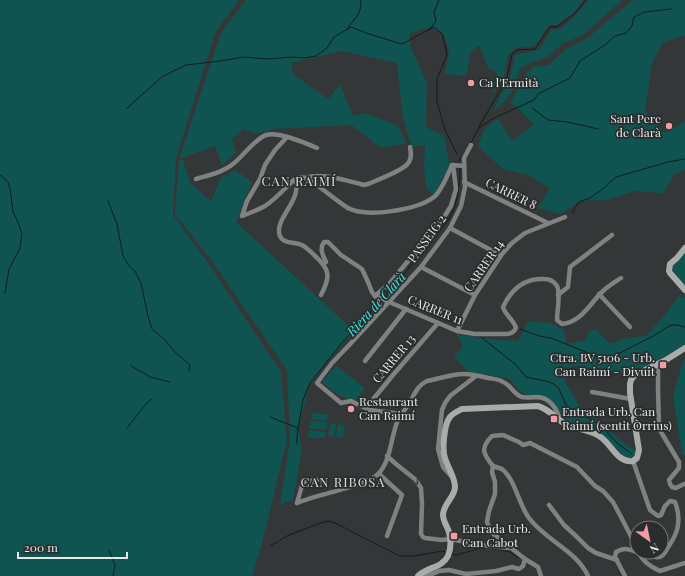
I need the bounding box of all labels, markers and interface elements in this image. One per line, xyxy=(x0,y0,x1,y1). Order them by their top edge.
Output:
place label: Ca l'Ermità xyxy=(479,74,538,90)
marker: Ca l'Ermità xyxy=(466,78,476,88)
place label: Sant Pere de Clarà xyxy=(610,110,661,140)
marker: Sant Pere de Clarà xyxy=(664,121,674,131)
district label: CAN RAIMÍ xyxy=(262,172,336,189)
street label: CARRER 8 xyxy=(483,174,540,212)
street label: PASSEIG 2 xyxy=(403,211,449,266)
street label: CARRER 14 xyxy=(460,236,507,294)
water label: Riera de Clarà xyxy=(342,268,409,340)
street label: CARRER 11 xyxy=(406,291,466,328)
street label: CARRER 13 xyxy=(368,331,418,386)
place label: Ctra. BV 5106 - Urb. Can Raimí - Divuit xyxy=(550,349,656,379)
marker: Ctra. BV 5106 - Urb. Can Raimí - Divuit xyxy=(658,360,668,370)
place label: Restaurant Can Raimí xyxy=(359,393,419,423)
place label: Entrada Urb. Can Raimí (sentit Òrrius) xyxy=(562,403,672,433)
marker: Restaurant Can Raimí xyxy=(346,404,356,414)
marker: Entrada Urb. Can Raimí (sentit Òrrius) xyxy=(549,414,559,424)
district label: CAN RIBOSA xyxy=(301,473,386,490)
one-way arrow xyxy=(411,477,418,485)
place label: Entrada Urb. Can Cabot xyxy=(462,520,531,550)
north arrow xyxy=(629,520,669,560)
marker: Entrada Urb. Can Cabot xyxy=(449,531,459,541)
scale bar xyxy=(18,534,127,560)
text: 200 m xyxy=(24,539,58,555)
text: N xyxy=(647,540,662,557)

